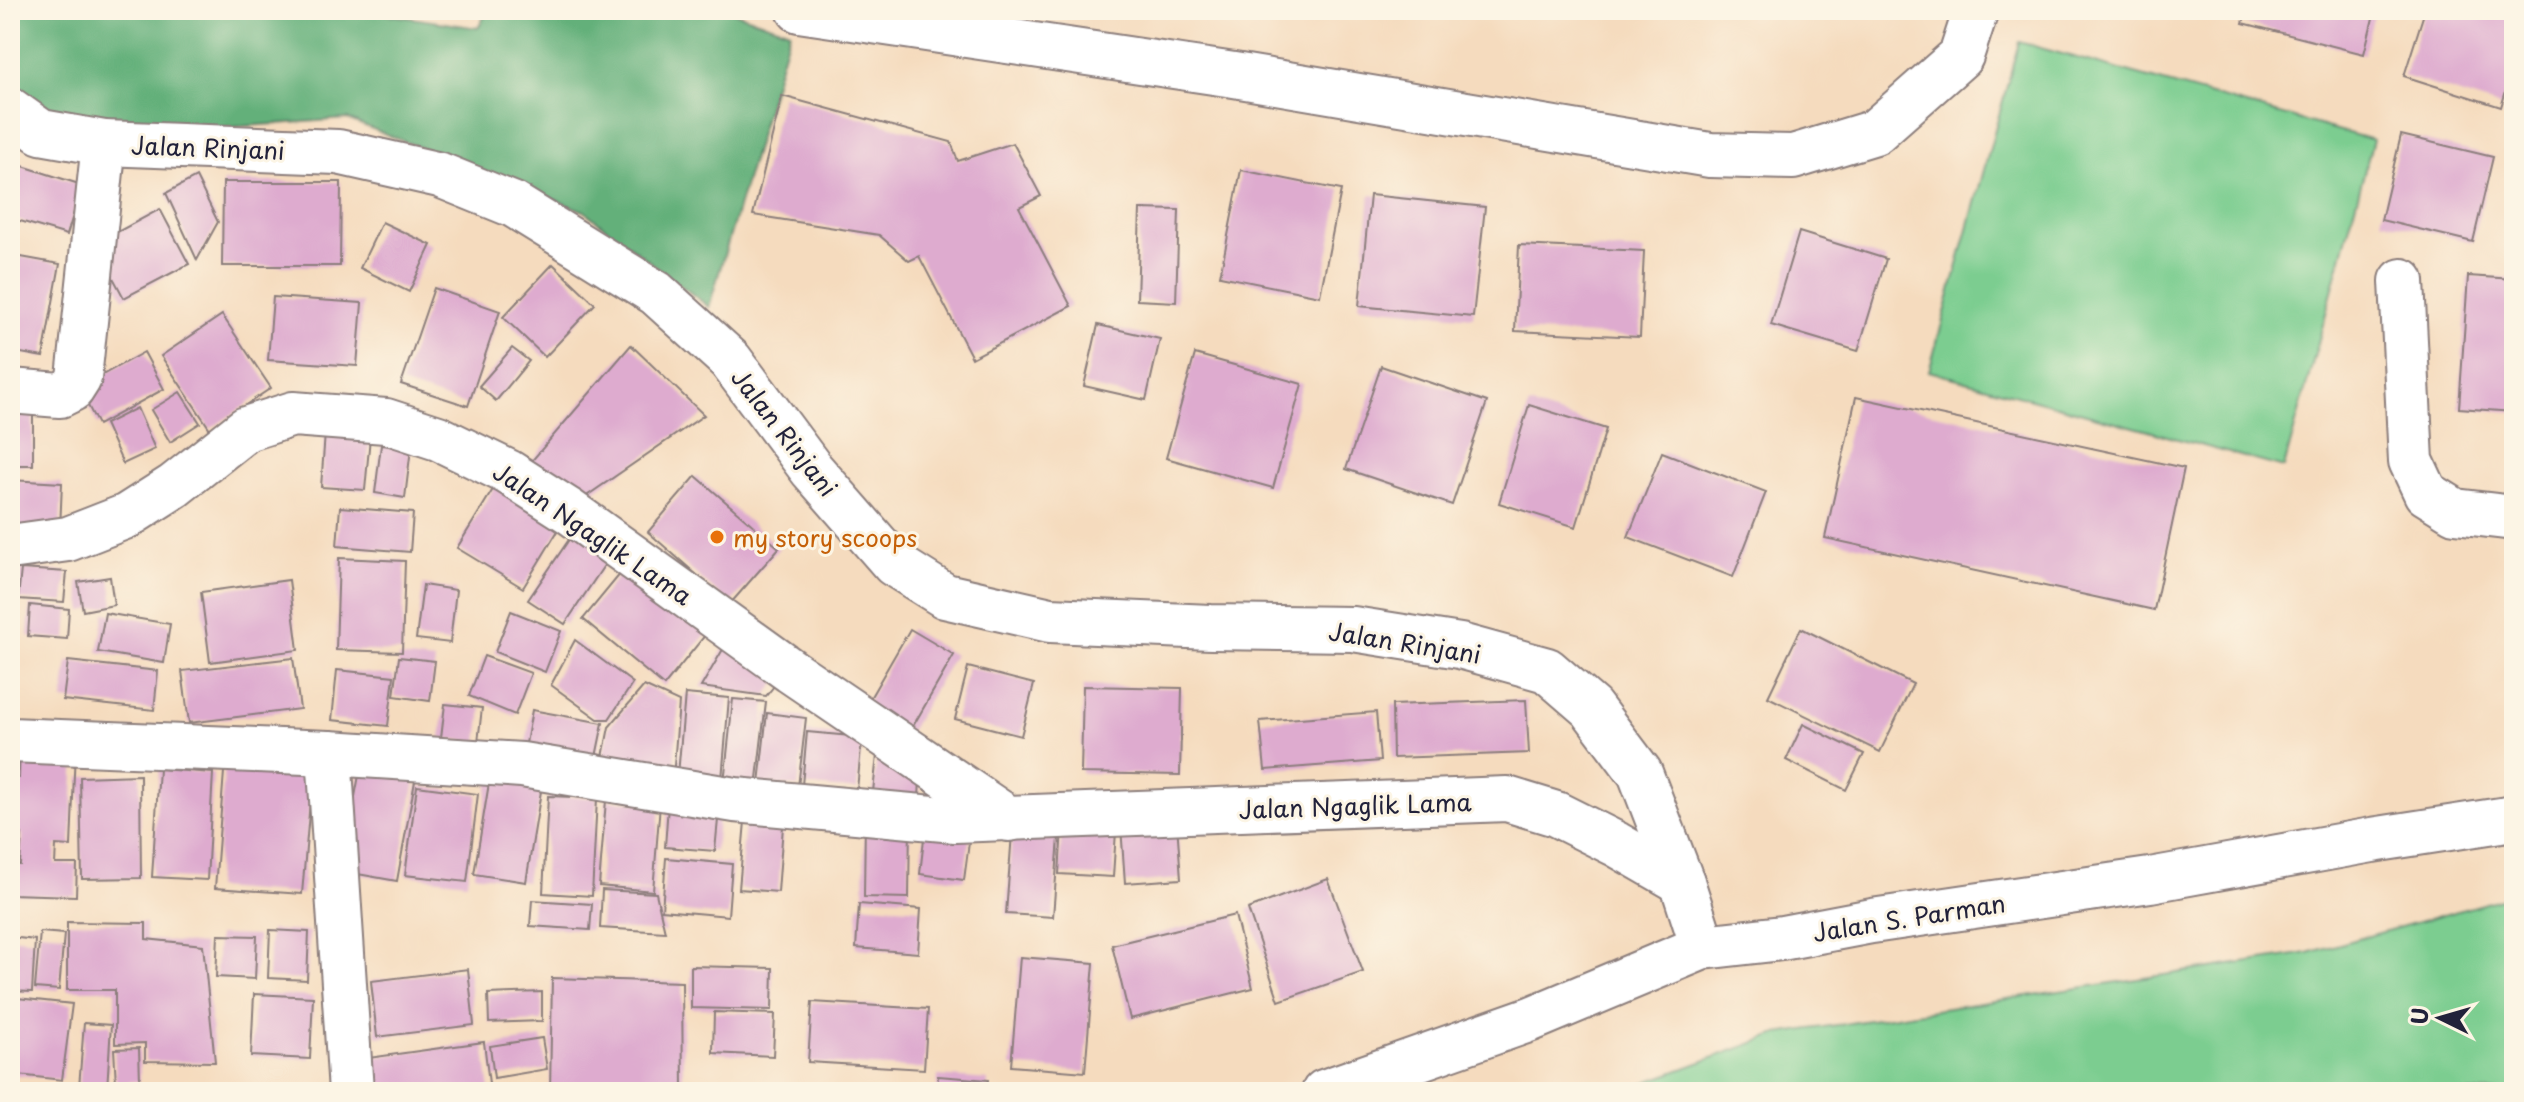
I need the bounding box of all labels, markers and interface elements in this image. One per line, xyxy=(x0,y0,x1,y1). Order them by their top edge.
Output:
street label: Jalan Rinjani xyxy=(131,126,285,168)
street label: Jalan Rinjani xyxy=(723,360,847,504)
street label: Jalan Ngaglik Lama xyxy=(486,453,700,613)
place label: my story scoops xyxy=(733,519,917,555)
marker: my story scoops xyxy=(708,528,726,546)
street label: Jalan Rinjani xyxy=(1326,612,1484,672)
street label: Jalan Ngaglik Lama xyxy=(1238,783,1472,827)
street label: Jalan S. Parman xyxy=(1810,884,2008,950)
north arrow xyxy=(2400,978,2480,1058)
text: U xyxy=(2401,1006,2436,1026)

